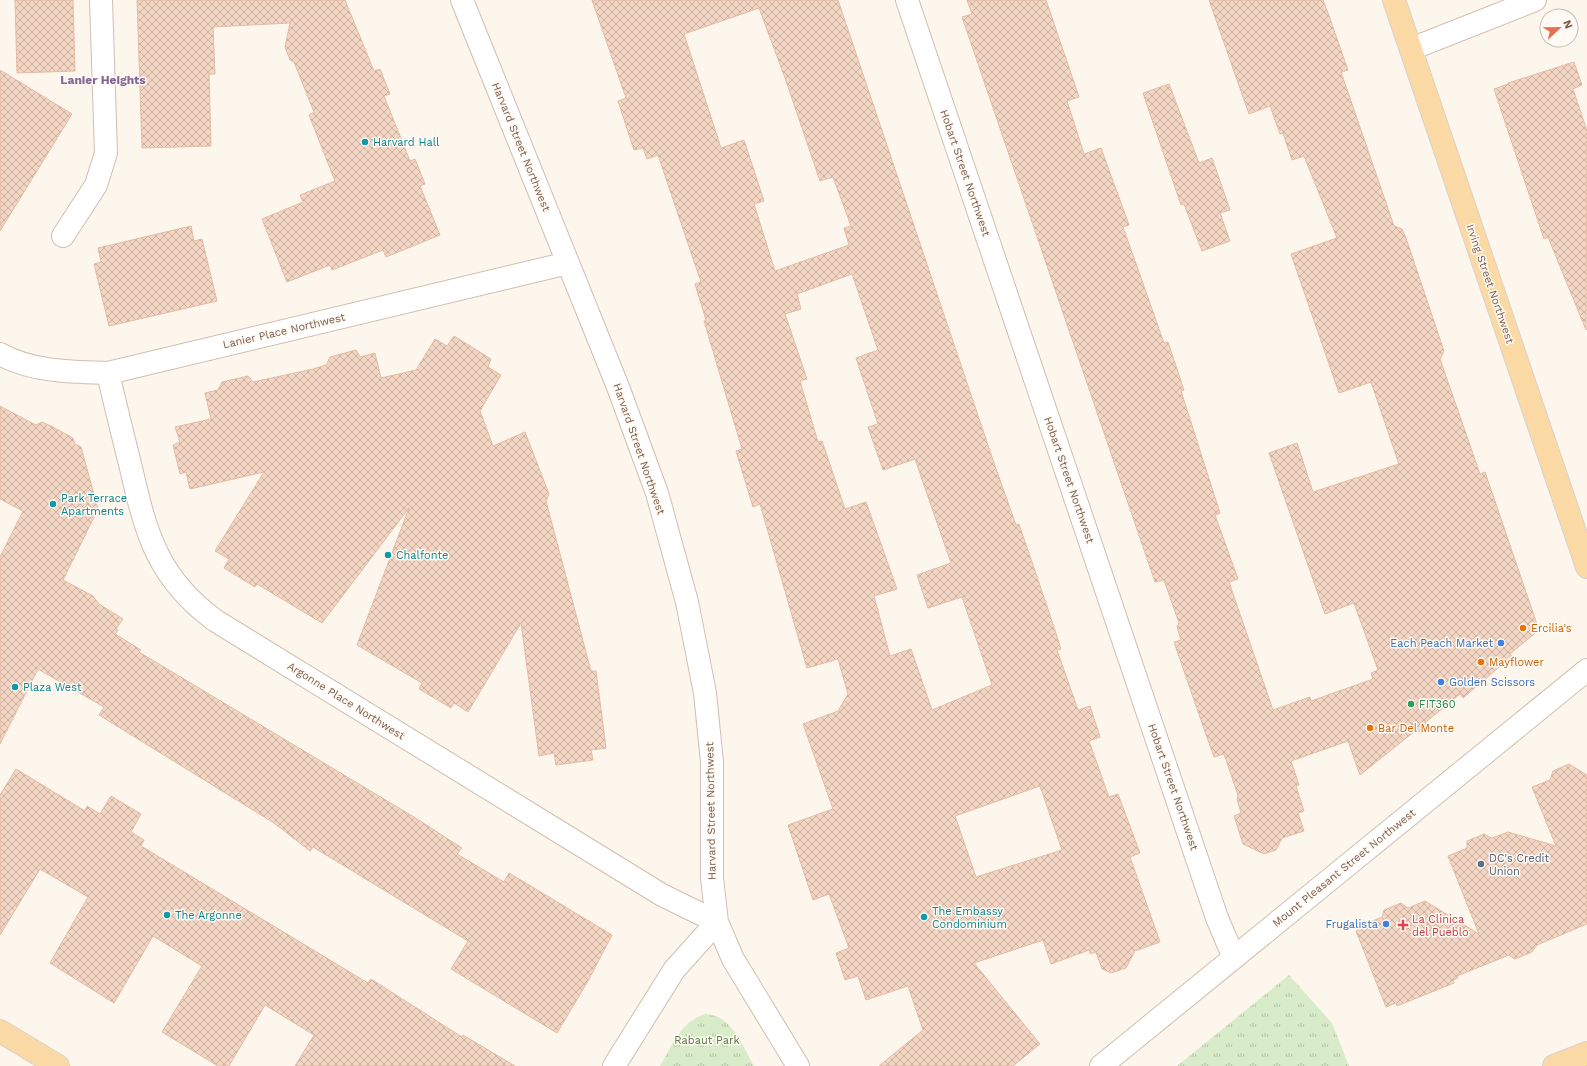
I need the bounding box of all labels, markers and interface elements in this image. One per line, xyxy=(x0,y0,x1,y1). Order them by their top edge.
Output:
north arrow xyxy=(1539,8,1579,48)
text: N xyxy=(1560,18,1575,31)
district label: Lanier Heights xyxy=(60,73,146,87)
street label: Harvard Street Northwest xyxy=(489,80,553,214)
street label: Hobart Street Northwest xyxy=(937,108,993,238)
place label: Harvard Hall xyxy=(373,136,440,149)
marker: Harvard Hall xyxy=(360,137,370,147)
street label: Irving Street Northwest xyxy=(1463,223,1517,346)
street label: Lanier Place Northwest xyxy=(222,310,347,351)
street label: Harvard Street Northwest xyxy=(610,382,668,517)
street label: Hobart Street Northwest xyxy=(1041,415,1097,545)
place label: Park Terrace Apartments xyxy=(61,492,127,518)
marker: Park Terrace Apartments xyxy=(48,499,58,509)
place label: Chalfonte xyxy=(396,549,448,562)
marker: Chalfonte xyxy=(383,550,393,560)
place label: Ercilia's xyxy=(1531,622,1572,635)
marker: Ercilia's xyxy=(1518,623,1528,633)
place label: Each Peach Market xyxy=(1390,637,1493,650)
marker: Each Peach Market xyxy=(1496,638,1506,648)
place label: Mayflower xyxy=(1489,656,1544,669)
marker: Mayflower xyxy=(1476,657,1486,667)
street label: Argonne Place Northwest xyxy=(285,659,407,743)
place label: Golden Scissors xyxy=(1449,676,1535,689)
marker: Golden Scissors xyxy=(1436,677,1446,687)
place label: Plaza West xyxy=(23,681,82,694)
marker: Plaza West xyxy=(10,682,20,692)
place label: FIT360 xyxy=(1419,698,1456,711)
marker: FIT360 xyxy=(1406,699,1416,709)
street label: Hobart Street Northwest xyxy=(1145,722,1201,852)
place label: Bar Del Monte xyxy=(1378,722,1454,735)
marker: Bar Del Monte xyxy=(1365,723,1375,733)
street label: Harvard Street Northwest xyxy=(703,741,719,880)
street label: Mount Pleasant Street Northwest xyxy=(1270,806,1418,930)
place label: DC's Credit Union xyxy=(1489,852,1549,878)
marker: DC's Credit Union xyxy=(1476,859,1486,869)
place label: The Embassy Condominium xyxy=(932,905,1007,931)
place label: The Argonne xyxy=(175,909,242,922)
marker: The Argonne xyxy=(162,910,172,920)
marker: The Embassy Condominium xyxy=(919,912,929,922)
place label: La Clinica del Pueblo xyxy=(1412,913,1469,939)
place label: Frugalista xyxy=(1325,918,1378,931)
marker: Frugalista xyxy=(1381,919,1391,929)
marker: La Clinica del Pueblo xyxy=(1397,919,1409,931)
park label: Rabaut Park xyxy=(674,1034,740,1047)

